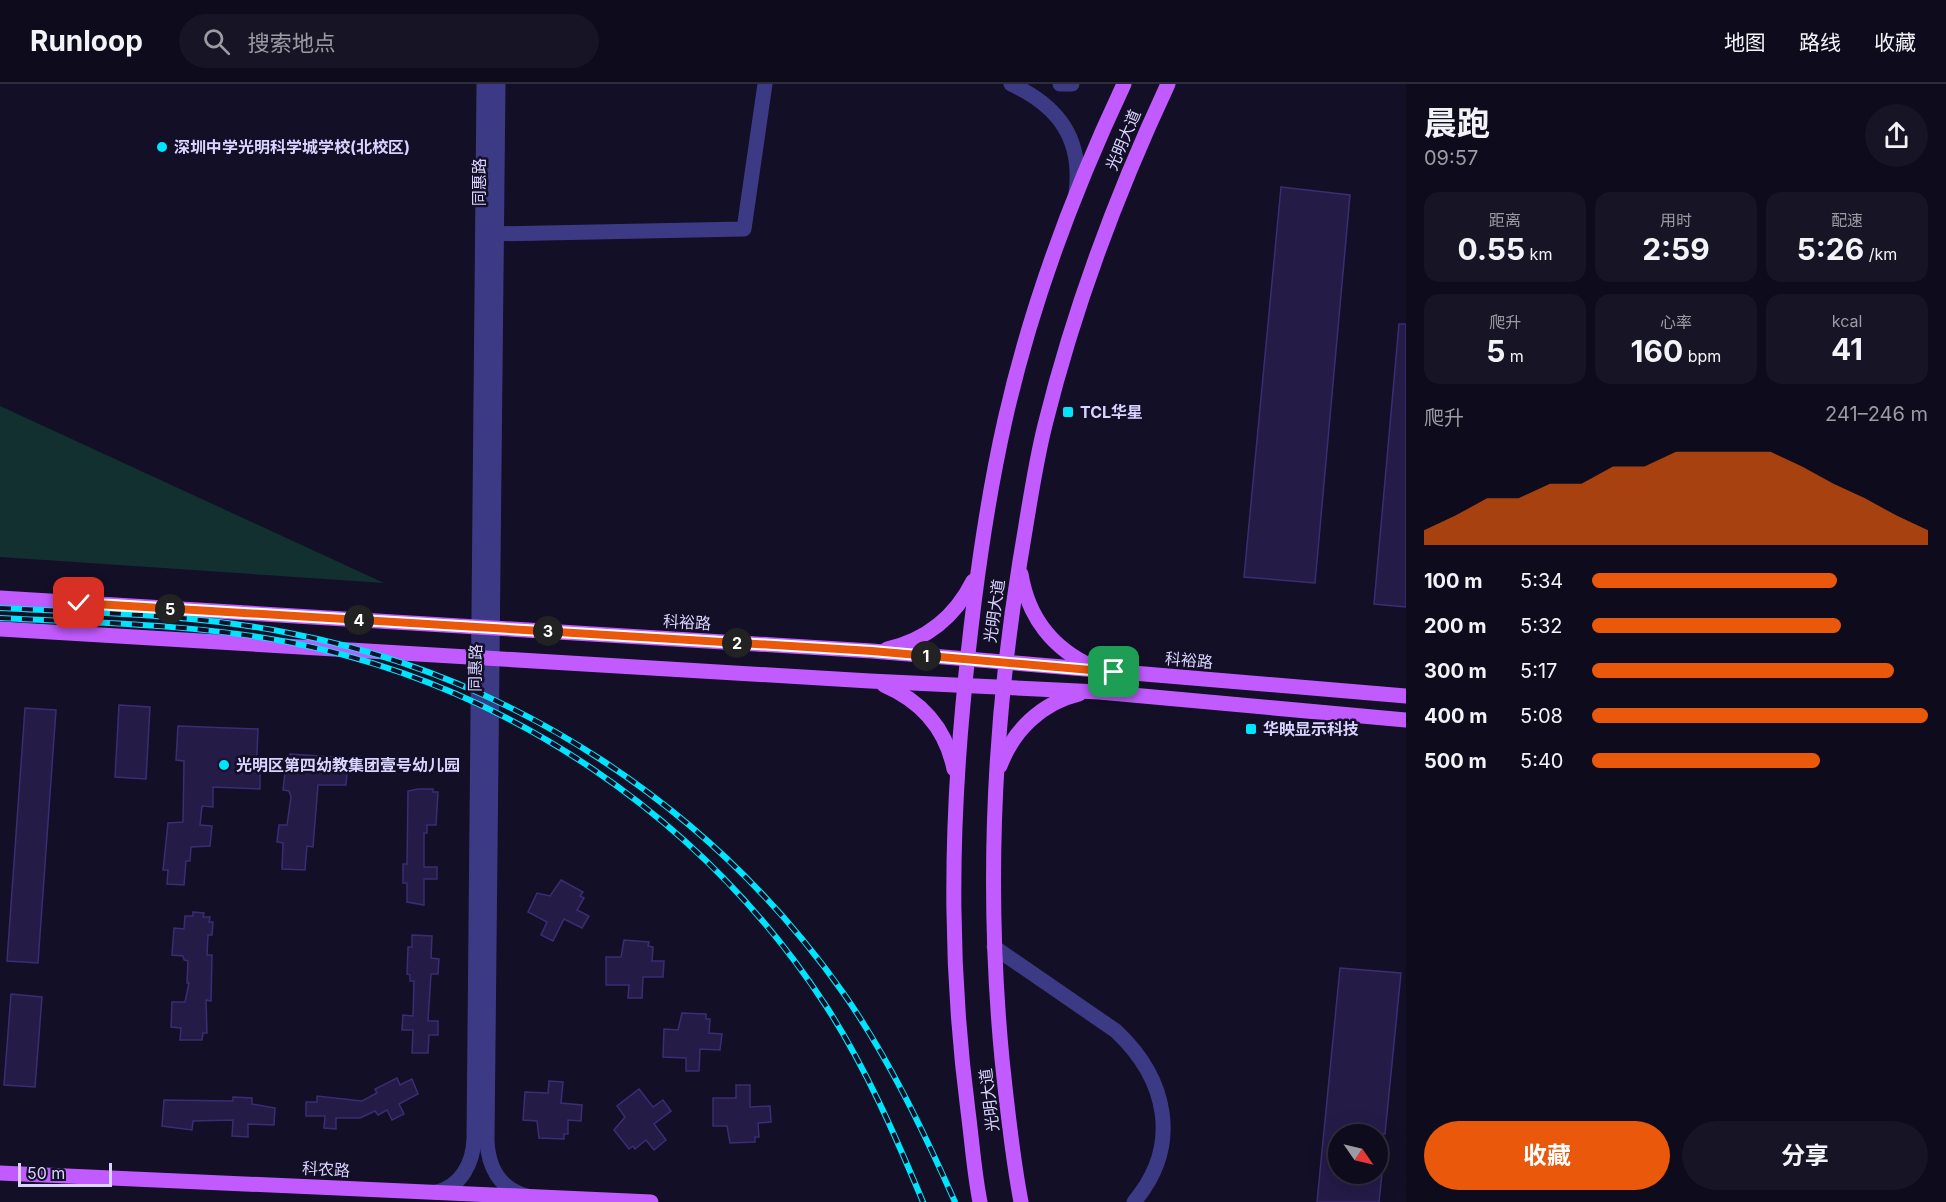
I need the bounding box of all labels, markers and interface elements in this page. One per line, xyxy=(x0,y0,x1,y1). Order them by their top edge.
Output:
search box xyxy=(179,14,599,68)
text: Runloop xyxy=(30,24,143,58)
icon: search xyxy=(200,25,233,58)
text: 搜索地点 xyxy=(248,30,336,56)
text: 地图 xyxy=(1724,30,1766,55)
text: 路线 xyxy=(1799,30,1841,55)
text: 收藏 xyxy=(1874,30,1916,55)
text: 晨跑 xyxy=(1424,103,1490,143)
button: share xyxy=(1865,104,1928,167)
street label: 光明大道 xyxy=(1101,107,1145,173)
place label: 深圳中学光明科学城学校(北校区) xyxy=(174,137,410,157)
marker: 深圳中学光明科学城学校(北校区) xyxy=(155,140,169,154)
text: 09:57 xyxy=(1424,146,1478,170)
street label: 同惠路 xyxy=(469,158,489,206)
text: 距离 xyxy=(1489,210,1521,230)
text: 用时 xyxy=(1660,210,1692,230)
text: 配速 xyxy=(1831,210,1863,230)
text: 0.55 xyxy=(1458,231,1525,267)
text: 2:59 xyxy=(1642,231,1710,267)
text: 5:26 xyxy=(1797,231,1864,267)
text: km xyxy=(1525,244,1552,264)
text: /km xyxy=(1864,244,1897,264)
text: kcal xyxy=(1832,311,1862,331)
text: 爬升 xyxy=(1489,312,1521,332)
text: 心率 xyxy=(1660,312,1692,332)
text: 41 xyxy=(1831,331,1863,367)
text: 5 xyxy=(1486,333,1505,369)
text: 160 xyxy=(1631,333,1683,369)
text: m xyxy=(1505,346,1524,366)
text: bpm xyxy=(1683,346,1721,366)
place label: TCL华星 xyxy=(1080,402,1143,422)
text: 241–246 m xyxy=(1825,402,1928,426)
marker: TCL华星 xyxy=(1061,405,1075,419)
text: 爬升 xyxy=(1424,406,1464,430)
text: 100 m xyxy=(1424,569,1483,593)
text: 5:34 xyxy=(1520,569,1563,593)
pin xyxy=(53,577,104,628)
street label: 光明大道 xyxy=(980,578,1008,644)
icon: check xyxy=(62,586,95,619)
pin: 5 xyxy=(155,594,185,624)
text: 5 xyxy=(165,599,175,619)
pin: 4 xyxy=(344,605,374,635)
text: 4 xyxy=(354,610,364,630)
street label: 科裕路 xyxy=(663,611,711,633)
text: 200 m xyxy=(1424,614,1487,638)
text: 5:32 xyxy=(1520,614,1562,638)
pin: 3 xyxy=(533,616,563,646)
text: 3 xyxy=(543,621,553,641)
pin: 2 xyxy=(722,628,752,658)
text: 2 xyxy=(732,633,742,653)
pin: 1 xyxy=(911,641,941,671)
street label: 同惠路 xyxy=(465,644,485,692)
text: 1 xyxy=(923,646,929,666)
pin xyxy=(1088,646,1139,697)
street label: 科裕路 xyxy=(1164,648,1214,672)
icon: arrive xyxy=(1097,655,1130,688)
text: 300 m xyxy=(1424,659,1487,683)
text: 5:17 xyxy=(1520,659,1557,683)
text: 400 m xyxy=(1424,704,1488,728)
text: 5:08 xyxy=(1520,704,1563,728)
place label: 华映显示科技 xyxy=(1263,719,1359,739)
marker: 华映显示科技 xyxy=(1244,722,1258,736)
text: 500 m xyxy=(1424,749,1487,773)
text: 5:40 xyxy=(1520,749,1563,773)
place label: 光明区第四幼教集团壹号幼儿园 xyxy=(236,755,460,775)
marker: 光明区第四幼教集团壹号幼儿园 xyxy=(217,758,231,772)
street label: 光明大道 xyxy=(975,1067,1003,1133)
button: 收藏 xyxy=(1424,1121,1670,1190)
button: 分享 xyxy=(1682,1121,1928,1190)
north arrow xyxy=(1328,1124,1388,1184)
map controls xyxy=(1328,1124,1388,1184)
street label: 科农路 xyxy=(302,1158,350,1180)
scale bar xyxy=(18,1160,112,1188)
text: 50 m xyxy=(27,1163,65,1183)

